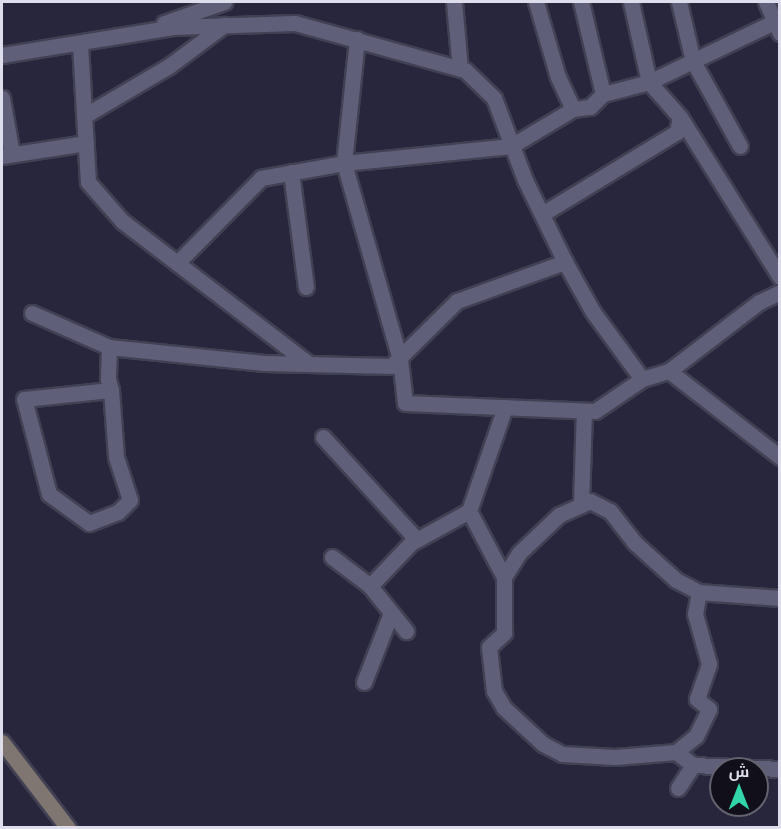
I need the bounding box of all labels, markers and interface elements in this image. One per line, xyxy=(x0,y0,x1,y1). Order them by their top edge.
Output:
north arrow xyxy=(709,757,769,817)
text: ش xyxy=(729,760,749,782)

